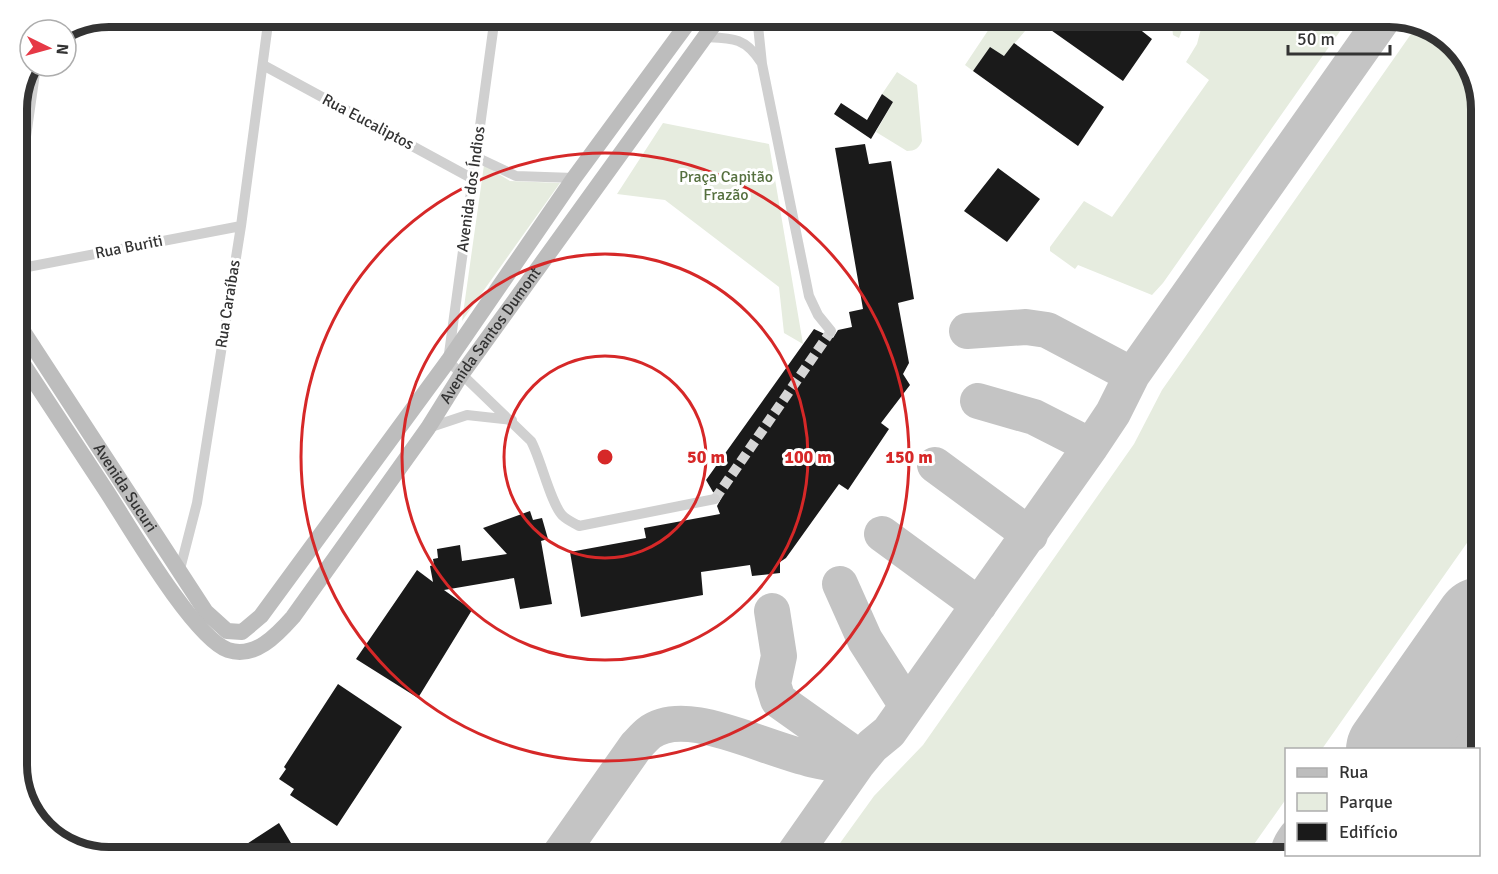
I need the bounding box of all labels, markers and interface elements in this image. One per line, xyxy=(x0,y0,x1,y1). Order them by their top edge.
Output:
north arrow xyxy=(18,18,78,78)
scale bar xyxy=(1288,18,1390,56)
text: 50 m xyxy=(1297,28,1335,50)
text: N xyxy=(51,43,72,56)
street label: Rua Eucaliptos xyxy=(319,89,417,155)
street label: Avenida dos Índios xyxy=(452,125,490,253)
park label: Praça Capitão Frazão xyxy=(679,167,773,205)
street label: Rua Buriti xyxy=(93,231,165,263)
street label: Rua Caraíbas xyxy=(211,258,245,350)
street label: Avenida Santos Dumont xyxy=(436,263,546,408)
street label: Avenida Sucuri xyxy=(89,440,161,536)
text: 50 m xyxy=(687,446,725,468)
text: 100 m xyxy=(784,446,832,468)
text: 150 m xyxy=(885,446,933,468)
centre of rings xyxy=(595,447,615,467)
legend xyxy=(1285,748,1480,856)
text: Rua xyxy=(1339,761,1368,783)
text: Parque xyxy=(1339,791,1393,813)
text: Edifício xyxy=(1339,821,1398,843)

